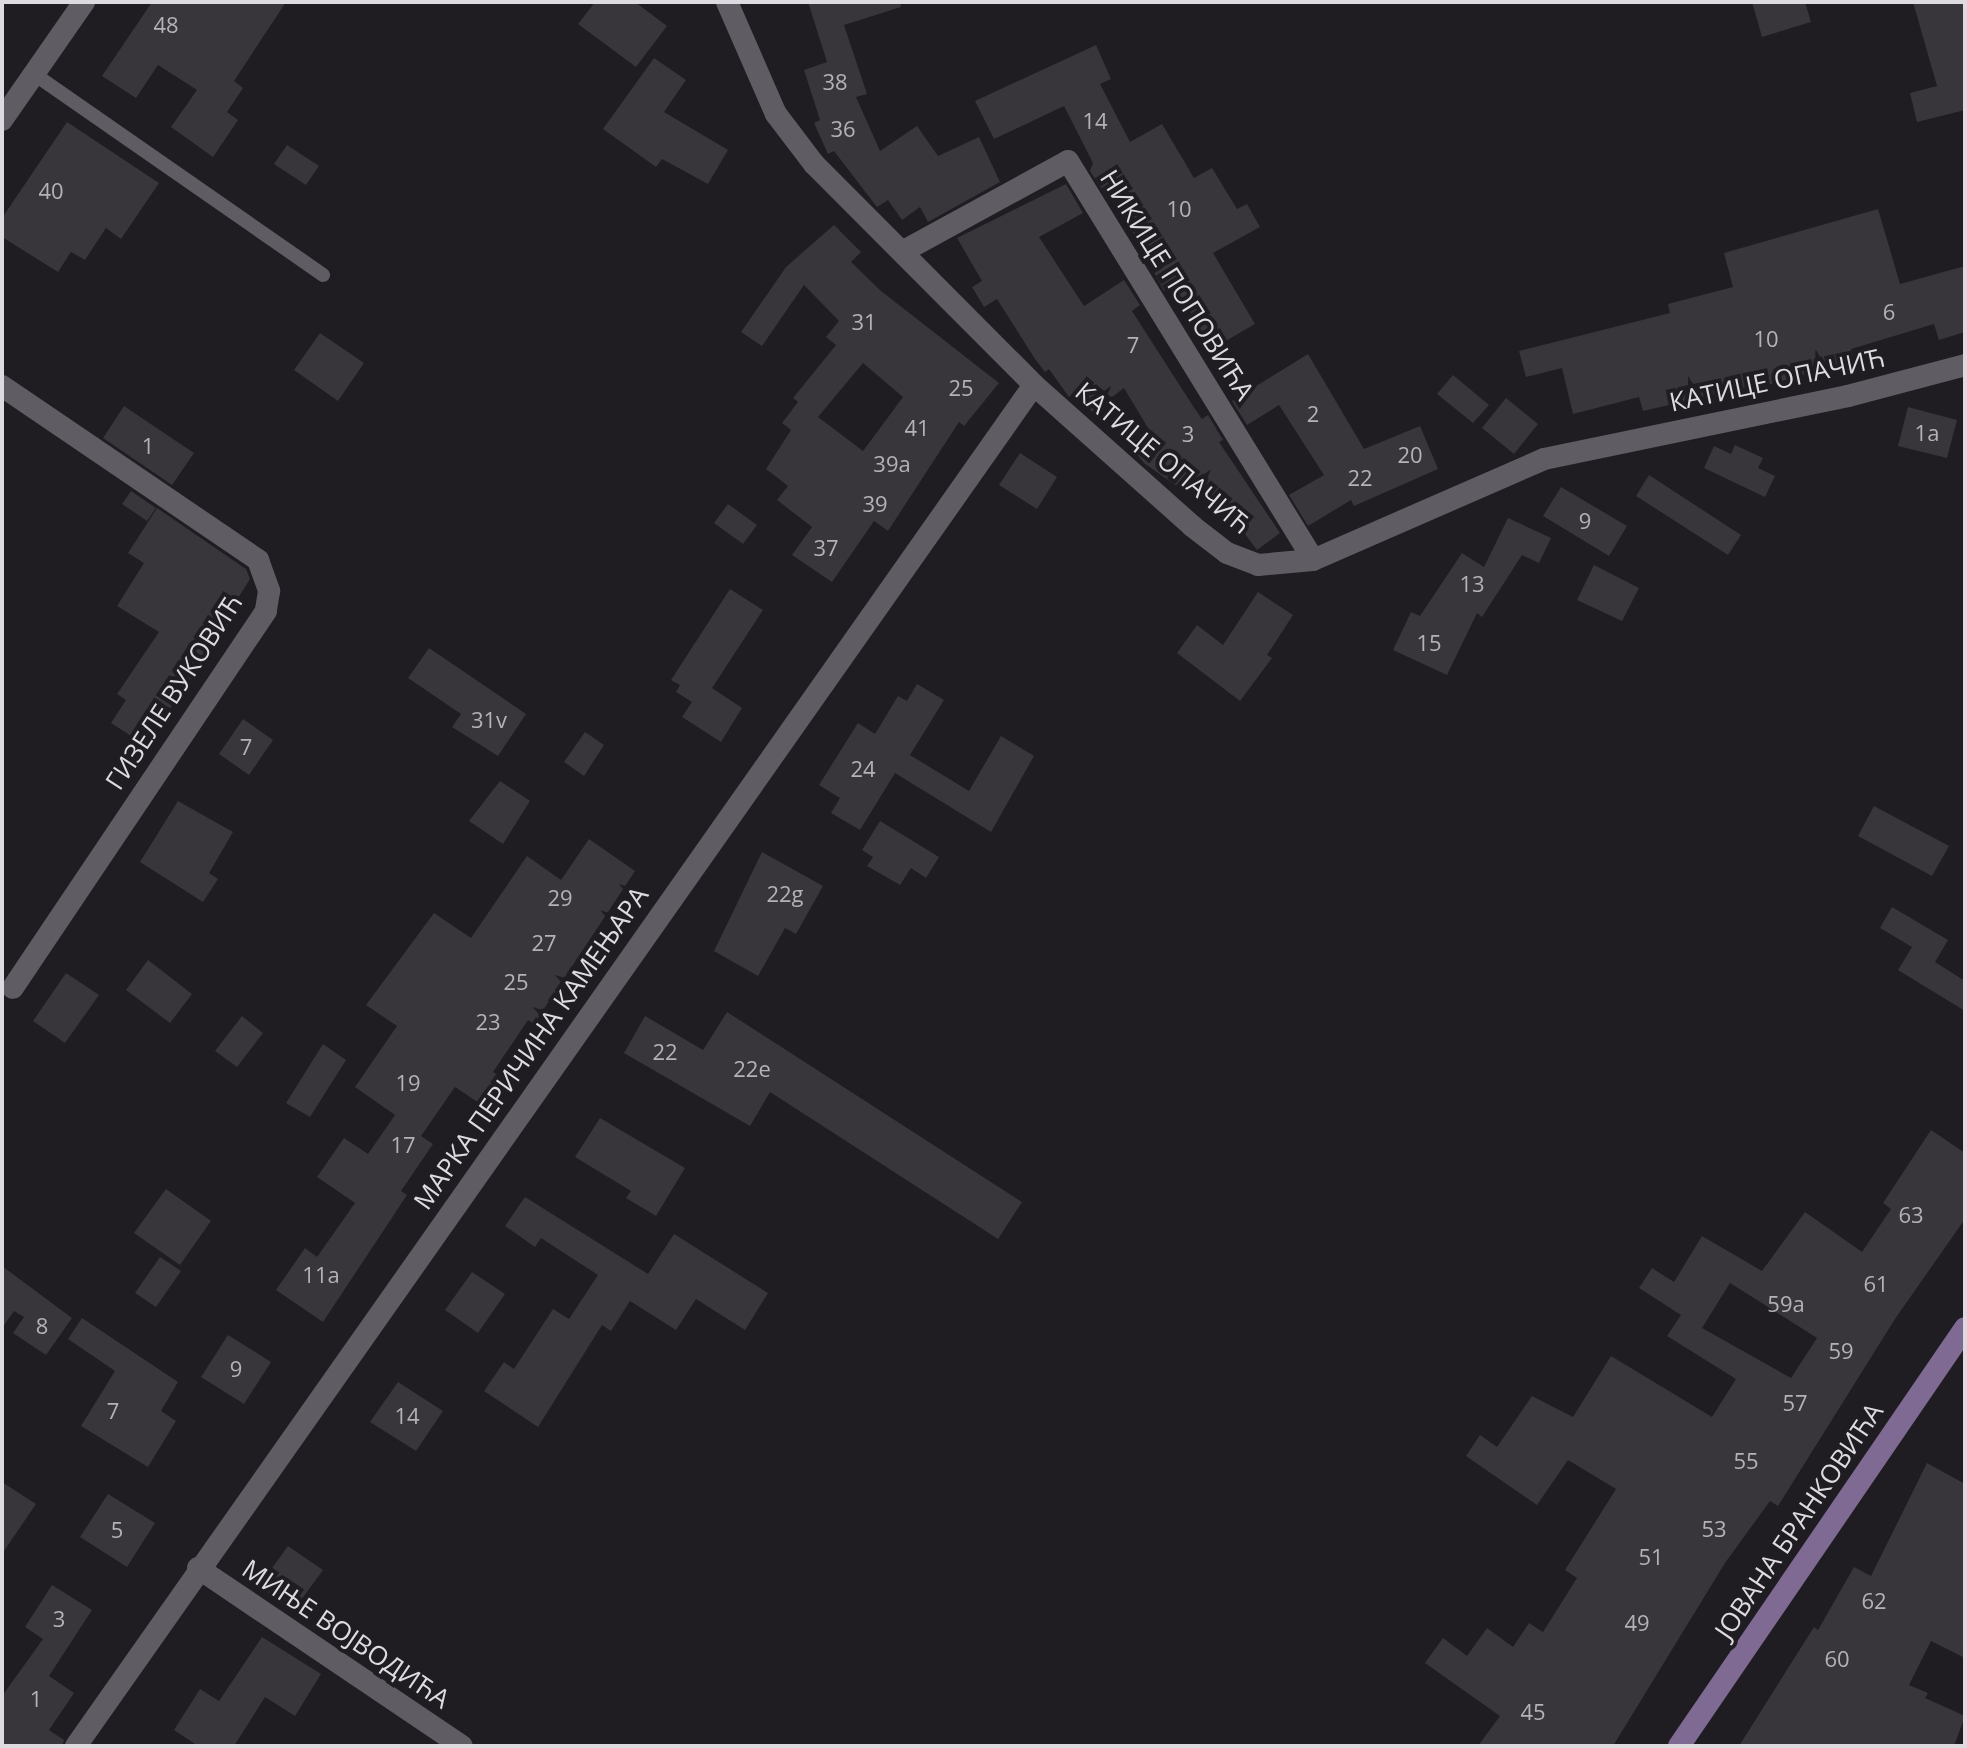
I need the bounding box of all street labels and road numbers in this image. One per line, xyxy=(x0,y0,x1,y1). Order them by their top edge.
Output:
street label: НИКИЦЕ ПОПОВИЋА xyxy=(1093,164,1261,406)
street label: КАТИЦЕ ОПАЧИЋ xyxy=(1667,342,1887,418)
street label: КАТИЦЕ ОПАЧИЋ xyxy=(1069,376,1257,540)
street label: ГИЗЕЛЕ ВУКОВИЋ xyxy=(99,588,249,796)
street label: МАРКА ПЕРИЧИНА КАМЕЊАРА xyxy=(407,881,655,1215)
street label: ЈОВАНА БРАНКОВИЋА xyxy=(1708,1397,1890,1645)
street label: МИЊЕ ВОЈВОДИЋА xyxy=(236,1553,456,1715)

